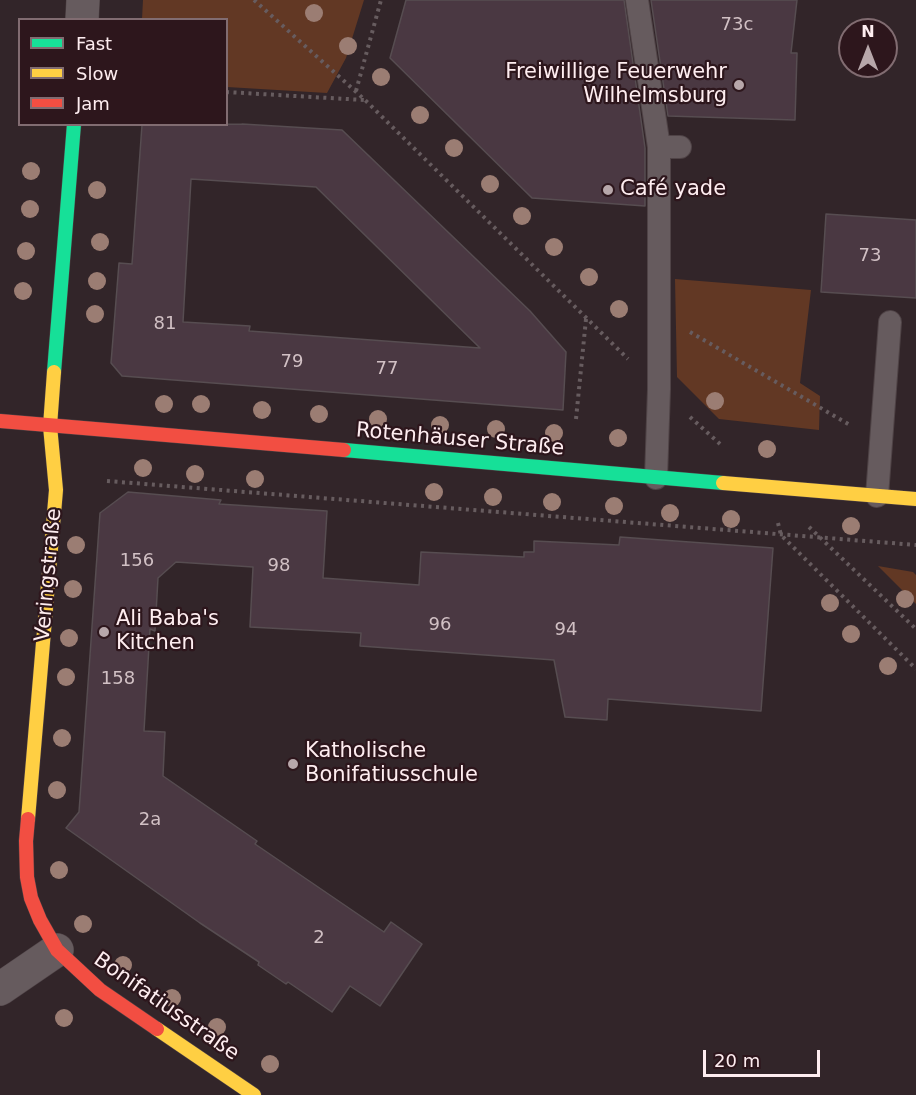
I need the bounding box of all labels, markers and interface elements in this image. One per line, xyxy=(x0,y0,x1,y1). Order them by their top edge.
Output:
house number: 73c xyxy=(721,14,753,36)
legend xyxy=(18,18,228,126)
north arrow xyxy=(838,18,898,78)
text: N xyxy=(861,22,875,41)
text: Fast xyxy=(76,33,112,54)
place label: Freiwillige Feuerwehr Wilhelmsburg xyxy=(505,60,727,110)
text: Slow xyxy=(76,63,118,84)
marker: Freiwillige Feuerwehr Wilhelmsburg xyxy=(732,78,746,92)
text: Jam xyxy=(76,93,110,114)
place label: Café yade xyxy=(620,177,726,203)
marker: Café yade xyxy=(601,183,615,197)
house number: 73 xyxy=(859,245,881,267)
house number: 81 xyxy=(154,313,176,335)
house number: 79 xyxy=(281,351,303,373)
house number: 77 xyxy=(376,358,398,380)
street label: Rotenhäuser Straße xyxy=(355,418,565,462)
street label: Veringstraße xyxy=(31,507,67,643)
house number: 156 xyxy=(120,550,154,572)
house number: 98 xyxy=(268,555,290,577)
place label: Ali Baba's Kitchen xyxy=(116,607,219,657)
house number: 96 xyxy=(429,614,451,636)
house number: 94 xyxy=(555,619,577,641)
marker: Ali Baba's Kitchen xyxy=(97,625,111,639)
house number: 158 xyxy=(101,668,135,690)
place label: Katholische Bonifatiusschule xyxy=(305,739,478,789)
marker: Katholische Bonifatiusschule xyxy=(286,757,300,771)
house number: 2a xyxy=(139,809,161,831)
house number: 2 xyxy=(313,927,325,949)
street label: Bonifatiusstraße xyxy=(88,947,244,1067)
scale bar xyxy=(706,1038,823,1076)
text: 20 m xyxy=(714,1050,760,1071)

